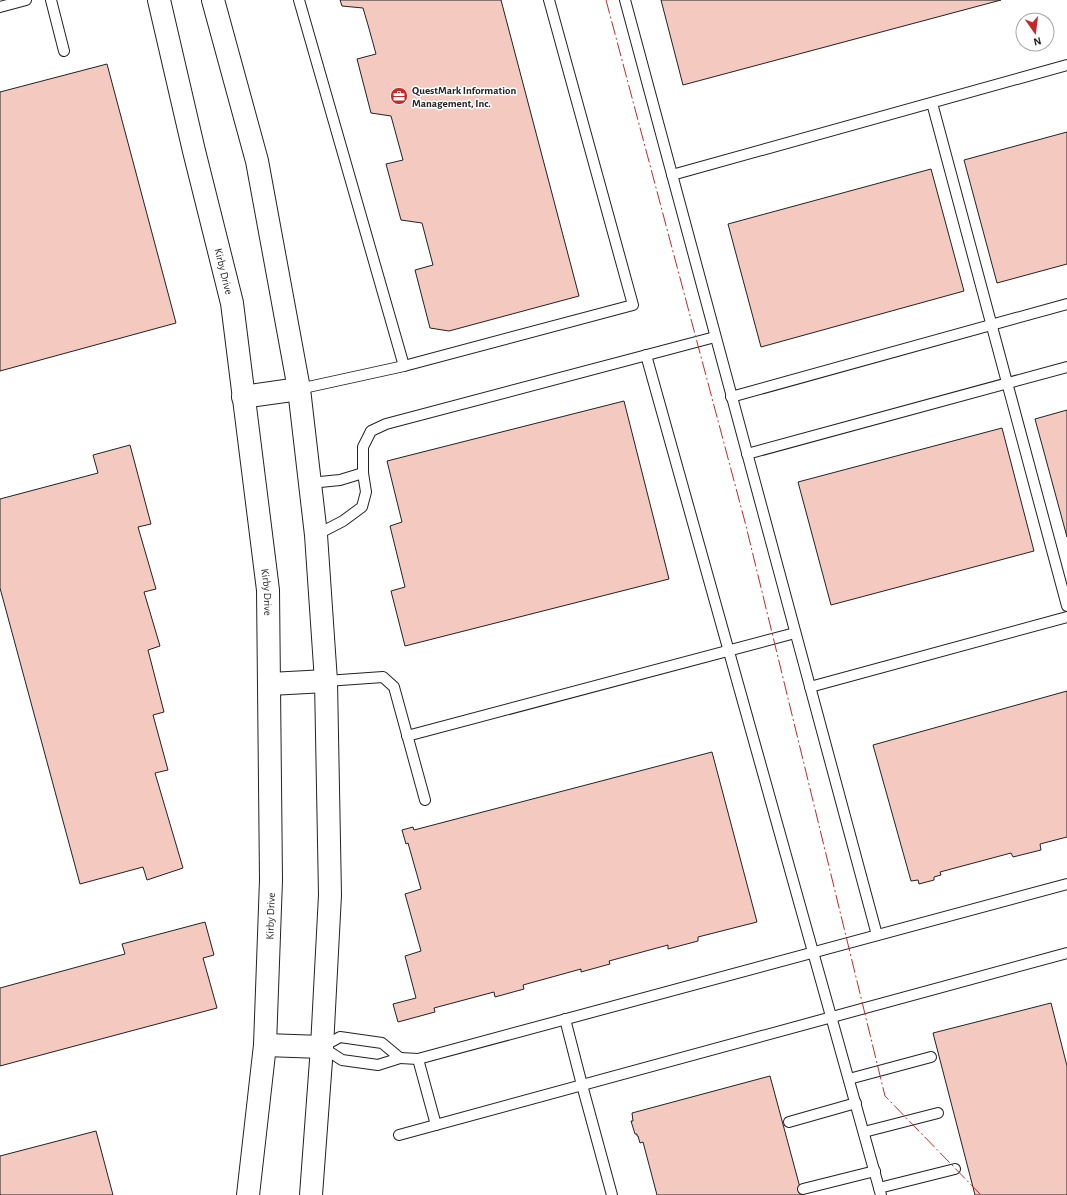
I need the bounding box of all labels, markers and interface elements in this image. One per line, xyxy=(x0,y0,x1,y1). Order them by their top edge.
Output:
north arrow xyxy=(1015,12,1055,52)
text: N xyxy=(1032,35,1042,47)
place label: QuestMark Information Management, Inc. xyxy=(412,85,516,109)
office icon: QuestMark Information Management, Inc. xyxy=(389,86,409,106)
street label: Kirby Drive xyxy=(213,247,235,296)
street label: Kirby Drive xyxy=(259,568,273,616)
street label: Kirby Drive xyxy=(264,892,277,940)

